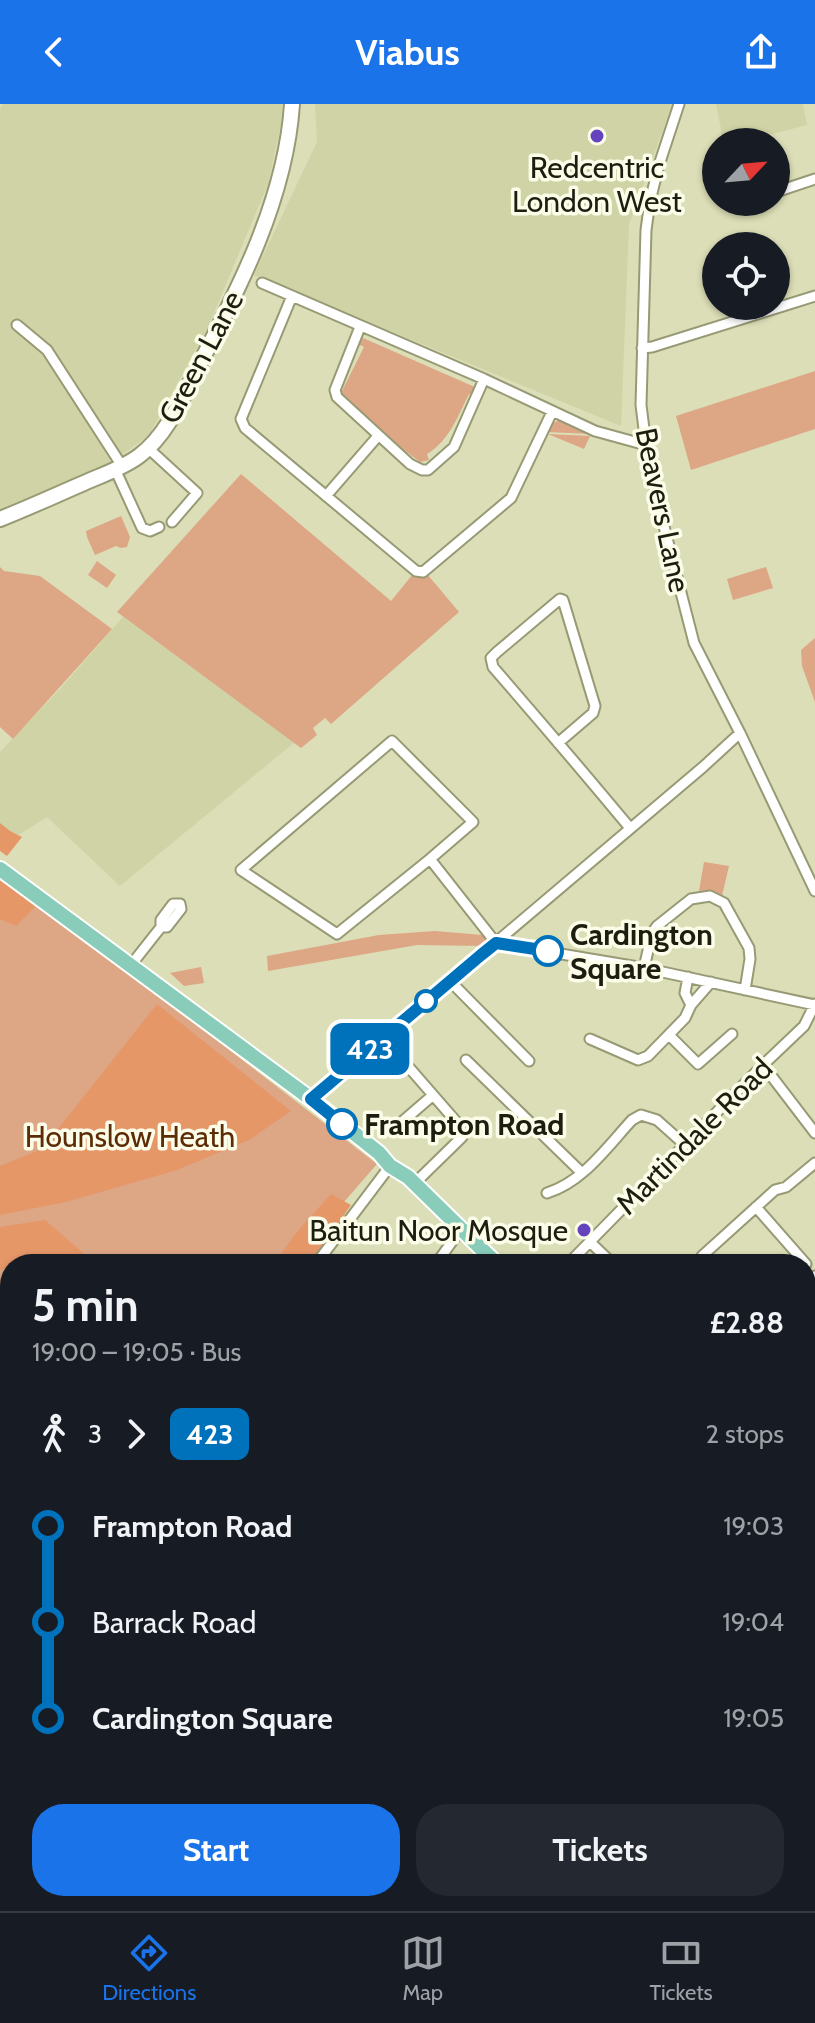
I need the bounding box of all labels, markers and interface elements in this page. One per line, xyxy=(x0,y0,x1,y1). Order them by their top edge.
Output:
icon: back xyxy=(32,30,76,74)
text: Viabus xyxy=(355,30,460,74)
icon: share xyxy=(739,30,783,74)
marker: Redcentric London West xyxy=(588,127,606,145)
north arrow xyxy=(702,128,790,216)
map controls xyxy=(702,128,790,320)
place label: Redcentric London West xyxy=(512,149,682,220)
button: locate xyxy=(702,232,790,320)
street label: Green Lane xyxy=(151,284,251,430)
street label: Beavers Lane xyxy=(628,424,698,596)
place label: Cardington Square xyxy=(570,916,713,987)
marker: Cardington Square xyxy=(533,936,563,966)
unlabelled marker xyxy=(415,990,437,1012)
line badge: 423 xyxy=(324,1023,416,1075)
text: 423 xyxy=(346,1032,394,1066)
street label: Martindale Road xyxy=(608,1050,780,1222)
place label: Frampton Road xyxy=(364,1106,565,1143)
marker: Frampton Road xyxy=(327,1109,357,1139)
park label: Hounslow Heath xyxy=(25,1118,235,1155)
place label: Baitun Noor Mosque xyxy=(309,1212,568,1249)
marker: Baitun Noor Mosque xyxy=(575,1221,593,1239)
text: 5 min xyxy=(32,1279,139,1332)
text: £2.88 xyxy=(710,1304,784,1341)
text: 19:00 – 19:05 · Bus xyxy=(32,1336,241,1368)
icon: walk xyxy=(32,1412,76,1456)
icon: forward xyxy=(114,1412,158,1456)
text: 423 xyxy=(186,1417,233,1451)
text: 3 xyxy=(88,1418,102,1450)
text: 2 stops xyxy=(706,1418,784,1450)
text: Frampton Road xyxy=(92,1508,293,1545)
text: 19:03 xyxy=(723,1510,784,1542)
text: Barrack Road xyxy=(92,1604,256,1641)
text: 19:04 xyxy=(722,1606,784,1638)
text: Cardington Square xyxy=(92,1700,333,1737)
text: 19:05 xyxy=(723,1702,784,1734)
button: Start xyxy=(32,1804,400,1896)
button: Tickets xyxy=(416,1804,784,1896)
tab: Directions xyxy=(102,1931,196,2006)
tab: Map xyxy=(401,1931,445,2006)
tab: Tickets xyxy=(649,1931,713,2006)

